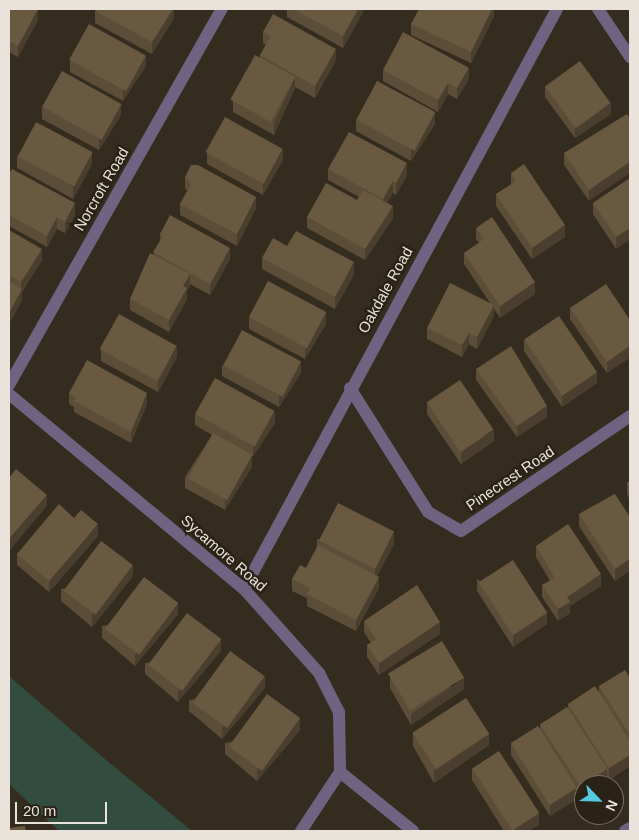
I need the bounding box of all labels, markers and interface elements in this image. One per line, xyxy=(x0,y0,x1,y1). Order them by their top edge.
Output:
street label: Norcroft Road xyxy=(70,144,132,234)
street label: Oakdale Road xyxy=(354,244,416,336)
street label: Pinecrest Road xyxy=(462,442,558,514)
street label: Sycamore Road xyxy=(178,511,270,595)
north arrow xyxy=(574,775,624,825)
scale bar xyxy=(18,792,110,824)
text: N xyxy=(602,798,621,814)
text: 20 m xyxy=(23,802,56,819)

